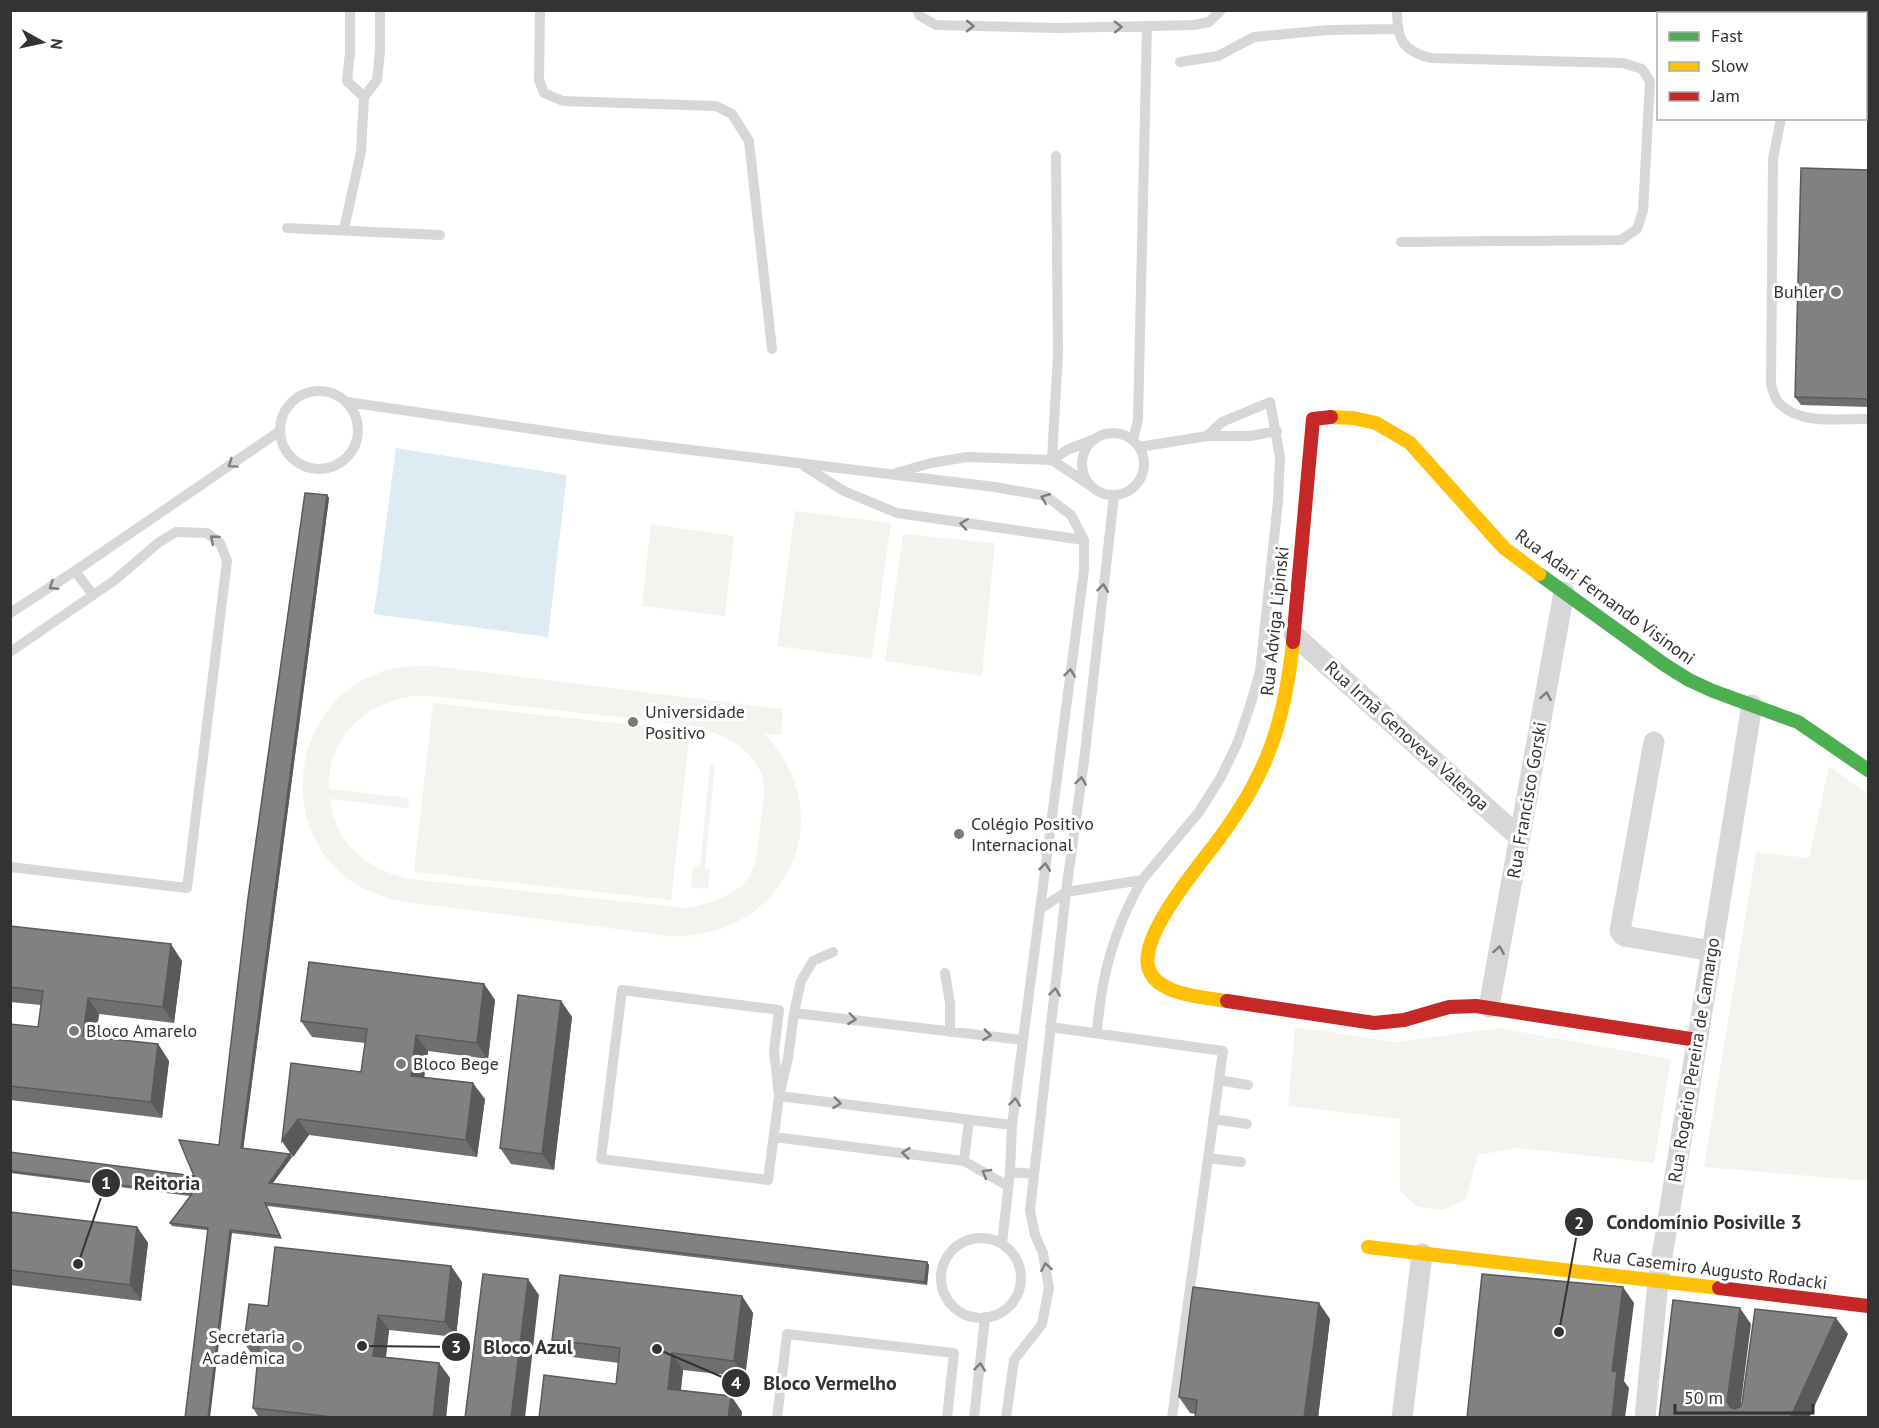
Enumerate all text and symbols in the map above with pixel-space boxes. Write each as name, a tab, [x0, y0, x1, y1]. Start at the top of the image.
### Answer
north arrow	[12, 12, 72, 72]
legend	[1657, 12, 1867, 120]
one-way arrow	[965, 20, 974, 32]
one-way arrow	[1113, 20, 1122, 33]
text: Fast	[1711, 24, 1743, 47]
text: N	[46, 37, 67, 51]
text: Slow	[1711, 54, 1749, 77]
text: Jam	[1710, 84, 1740, 107]
place label: Buhler	[1773, 280, 1824, 303]
marker: Buhler	[1829, 285, 1843, 299]
one-way arrow	[228, 457, 238, 469]
one-way arrow	[1040, 493, 1051, 505]
one-way arrow	[959, 518, 968, 530]
street label: Rua Adari Fernando Visinoni	[1511, 524, 1700, 670]
one-way arrow	[209, 536, 220, 547]
street label: Rua Adviga Lipinski	[1255, 545, 1294, 697]
one-way arrow	[49, 578, 59, 590]
one-way arrow	[1097, 583, 1109, 592]
street label: Rua Irmã Genoveva Valenga	[1320, 656, 1494, 816]
one-way arrow	[1064, 669, 1076, 678]
one-way arrow	[1539, 691, 1551, 701]
place label: Universidade Positivo	[645, 700, 745, 744]
marker: Universidade Positivo	[626, 715, 640, 729]
street label: Rua Francisco Gorski	[1501, 720, 1552, 880]
one-way arrow	[1075, 777, 1087, 786]
place label: Colégio Positivo Internacional	[971, 812, 1094, 856]
marker: Colégio Positivo Internacional	[952, 827, 966, 841]
one-way arrow	[1039, 862, 1051, 871]
street label: Rua Rogério Pereira de Camargo	[1663, 936, 1724, 1184]
one-way arrow	[1492, 945, 1505, 955]
one-way arrow	[1048, 987, 1060, 996]
one-way arrow	[847, 1012, 856, 1025]
place label: Bloco Amarelo	[86, 1019, 197, 1042]
marker: Bloco Amarelo	[67, 1024, 81, 1038]
one-way arrow	[982, 1029, 991, 1041]
place label: Bloco Bege	[413, 1052, 499, 1075]
marker: Bloco Bege	[394, 1057, 408, 1071]
one-way arrow	[832, 1097, 842, 1109]
one-way arrow	[1008, 1097, 1021, 1107]
one-way arrow	[902, 1148, 911, 1160]
callout: Reitoria	[91, 1164, 212, 1202]
one-way arrow	[982, 1169, 992, 1181]
text: Reitoria	[134, 1170, 200, 1196]
text: 1	[101, 1171, 111, 1194]
callout: Condomínio Posiville 3	[1564, 1203, 1814, 1241]
text: Condomínio Posiville 3	[1606, 1209, 1802, 1235]
text: 2	[1574, 1211, 1584, 1234]
street label: Rua Casemiro Augusto Rodacki	[1591, 1243, 1829, 1294]
one-way arrow	[1040, 1262, 1052, 1271]
place label: Secretaria Acadêmica	[202, 1325, 285, 1369]
callout: Bloco Azul	[441, 1328, 585, 1366]
text: Bloco Azul	[483, 1334, 573, 1360]
text: 3	[451, 1335, 461, 1358]
marker: Secretaria Acadêmica	[290, 1340, 304, 1354]
one-way arrow	[973, 1363, 986, 1372]
callout: Bloco Vermelho	[721, 1364, 909, 1402]
text: Bloco Vermelho	[763, 1370, 897, 1396]
text: 4	[731, 1371, 741, 1394]
scale bar	[1675, 1377, 1813, 1415]
text: 50 m	[1684, 1386, 1723, 1409]

